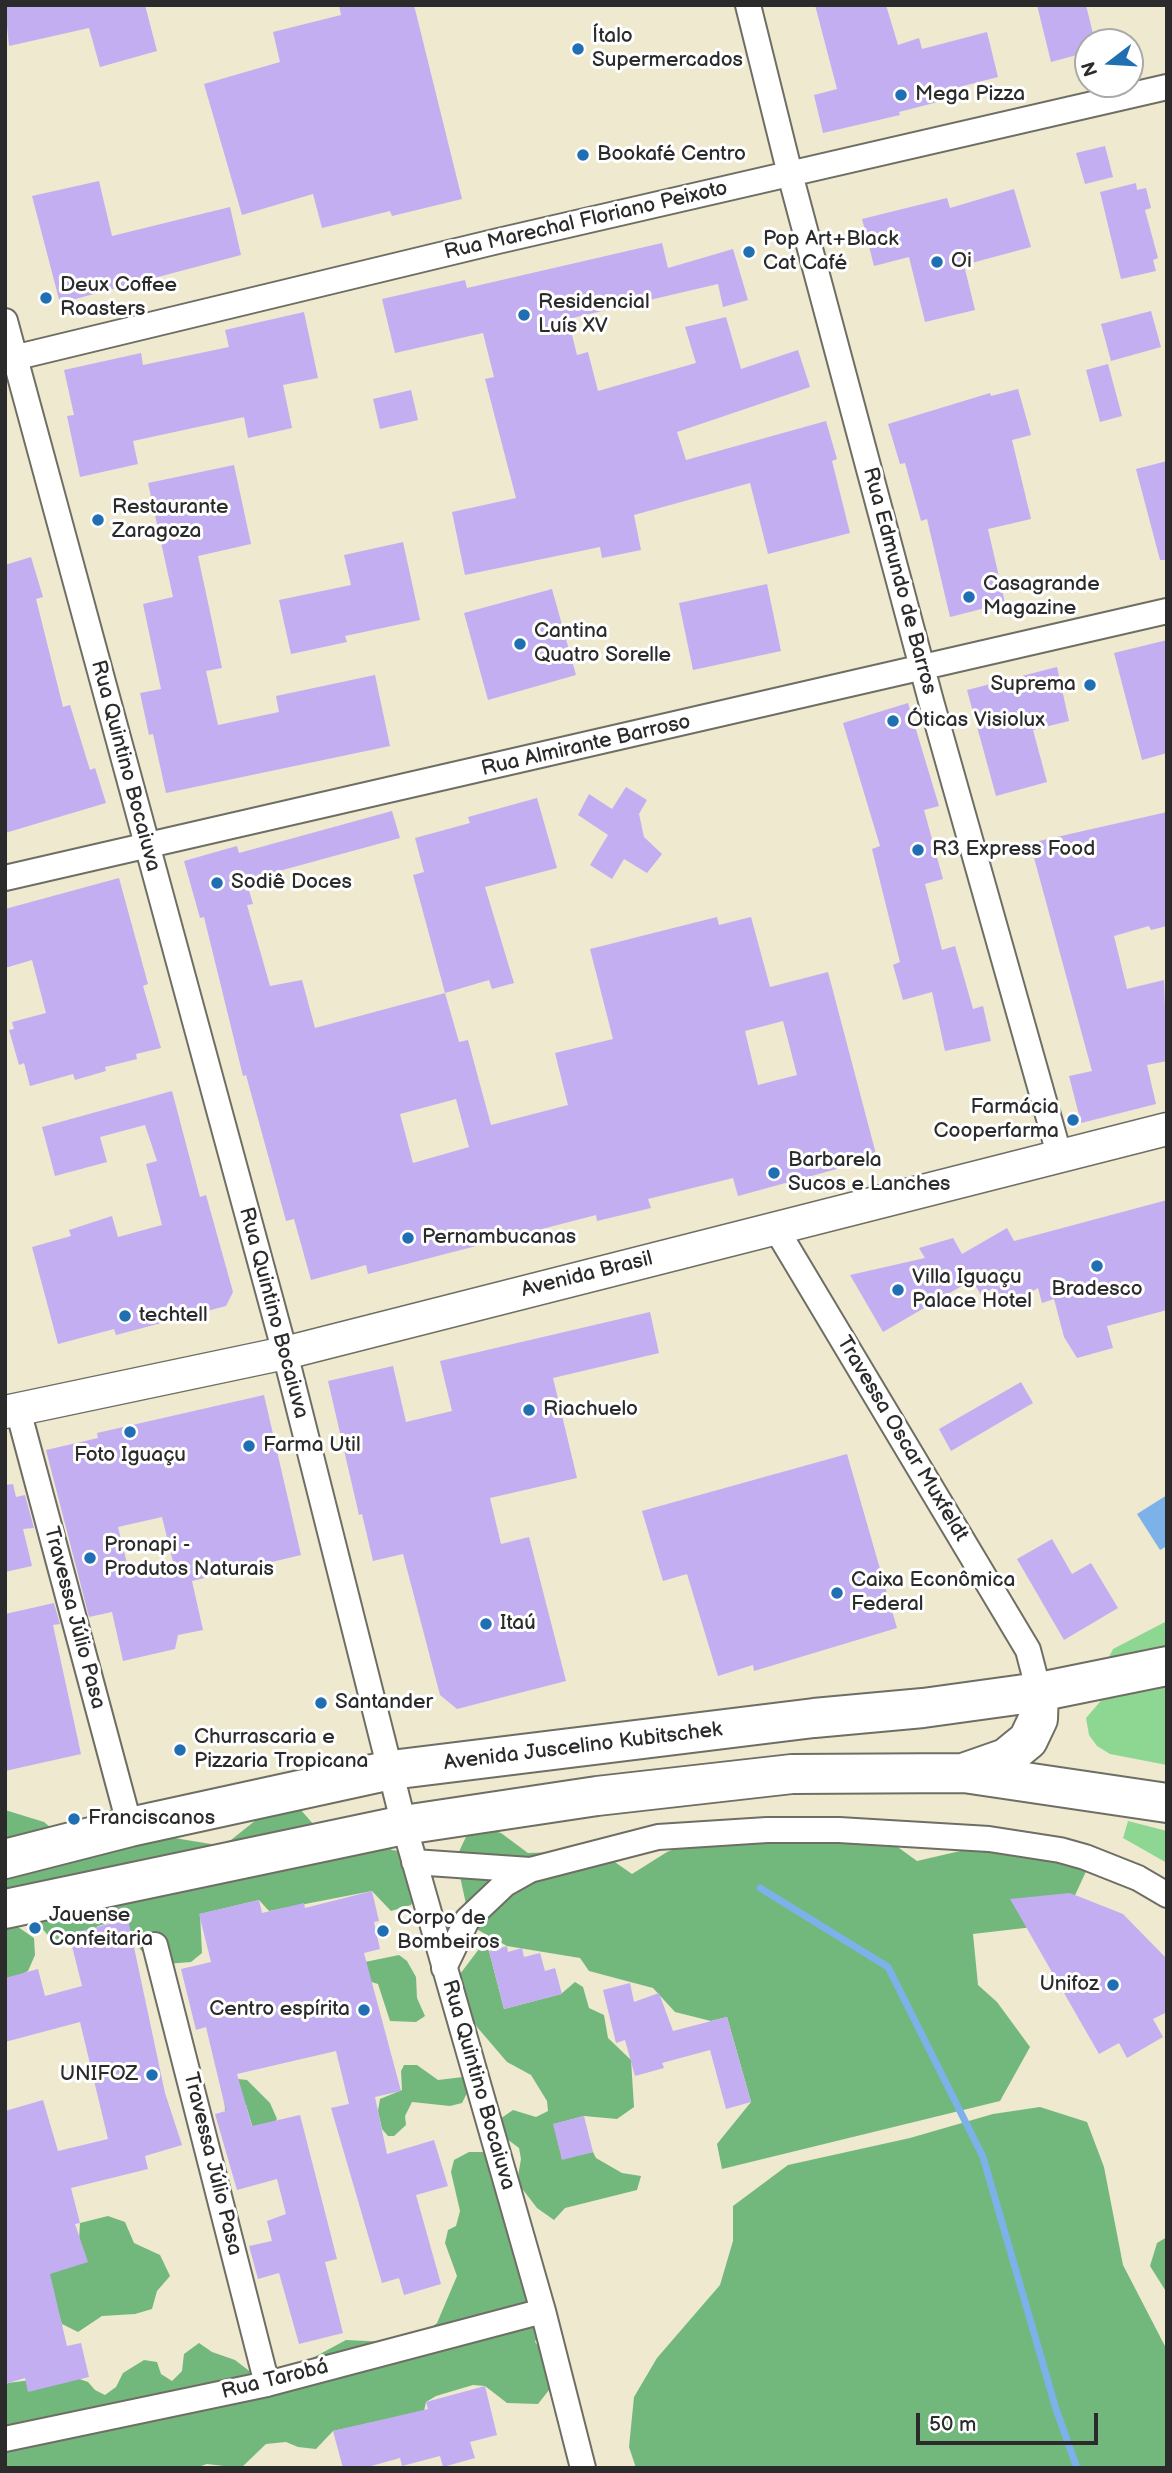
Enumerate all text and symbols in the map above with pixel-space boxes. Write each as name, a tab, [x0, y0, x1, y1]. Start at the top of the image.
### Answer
place label: Ítalo Supermercados	[592, 24, 743, 74]
north arrow	[1074, 28, 1144, 98]
marker: Ítalo Supermercados	[570, 41, 586, 57]
text: N	[1077, 59, 1103, 79]
place label: Mega Pizza	[915, 82, 1025, 108]
marker: Mega Pizza	[893, 87, 909, 103]
place label: Bookafé Centro	[597, 142, 746, 168]
marker: Bookafé Centro	[575, 147, 591, 163]
street label: Rua Marechal Floriano Peixoto	[442, 176, 730, 266]
place label: Pop Art+Black Cat Café	[763, 227, 898, 277]
marker: Pop Art+Black Cat Café	[741, 244, 757, 260]
place label: Oi	[951, 249, 972, 275]
marker: Oi	[929, 254, 945, 270]
place label: Deux Coffee Roasters	[60, 273, 177, 323]
marker: Deux Coffee Roasters	[38, 290, 54, 306]
place label: Residencial Luís XV	[538, 290, 650, 340]
marker: Residencial Luís XV	[516, 307, 532, 323]
street label: Rua Edmundo de Barros	[857, 465, 941, 697]
place label: Restaurante Zaragoza	[112, 495, 228, 545]
marker: Restaurante Zaragoza	[90, 512, 106, 528]
place label: Casagrande Magazine	[983, 572, 1100, 622]
marker: Casagrande Magazine	[961, 589, 977, 605]
place label: Cantina Quatro Sorelle	[534, 619, 671, 669]
marker: Cantina Quatro Sorelle	[512, 636, 528, 652]
street label: Rua Quintino Bocaiuva	[85, 658, 165, 874]
place label: Suprema	[991, 672, 1076, 698]
marker: Suprema	[1082, 677, 1098, 693]
place label: Óticas Visiolux	[907, 708, 1045, 734]
street label: Rua Almirante Barroso	[479, 710, 693, 782]
marker: Óticas Visiolux	[885, 713, 901, 729]
place label: R3 Express Food	[932, 837, 1095, 863]
marker: R3 Express Food	[910, 842, 926, 858]
place label: Sodiê Doces	[231, 870, 352, 896]
marker: Sodiê Doces	[209, 875, 225, 891]
place label: Farmácia Cooperfarma	[934, 1095, 1059, 1145]
marker: Farmácia Cooperfarma	[1065, 1112, 1081, 1128]
place label: Barbarela Sucos e Lanches	[788, 1148, 950, 1198]
marker: Barbarela Sucos e Lanches	[766, 1165, 782, 1181]
street label: Rua Quintino Bocaiuva	[233, 1205, 313, 1421]
place label: Pernambucanas	[422, 1225, 576, 1251]
marker: Pernambucanas	[400, 1230, 416, 1246]
street label: Avenida Brasil	[519, 1247, 655, 1303]
marker: Bradesco	[1089, 1258, 1105, 1274]
place label: Villa Iguaçu Palace Hotel	[912, 1265, 1032, 1315]
place label: Bradesco	[1051, 1277, 1143, 1303]
marker: Villa Iguaçu Palace Hotel	[890, 1282, 906, 1298]
place label: techtell	[139, 1303, 208, 1329]
marker: techtell	[117, 1308, 133, 1324]
street label: Travessa Oscar Muxfeldt	[831, 1332, 973, 1546]
place label: Riachuelo	[543, 1397, 638, 1423]
marker: Riachuelo	[521, 1402, 537, 1418]
marker: Foto Iguaçu	[122, 1424, 138, 1440]
place label: Farma Util	[263, 1433, 361, 1459]
marker: Farma Util	[241, 1438, 257, 1454]
place label: Foto Iguaçu	[74, 1443, 186, 1469]
street label: Travessa Júlio Pasa	[38, 1524, 110, 1712]
place label: Pronapi - Produtos Naturais	[104, 1533, 274, 1583]
marker: Pronapi - Produtos Naturais	[82, 1550, 98, 1566]
place label: Caixa Econômica Federal	[851, 1568, 1015, 1618]
marker: Caixa Econômica Federal	[829, 1585, 845, 1601]
place label: Itaú	[500, 1611, 536, 1637]
marker: Itaú	[478, 1616, 494, 1632]
place label: Santander	[335, 1690, 433, 1716]
marker: Santander	[313, 1695, 329, 1711]
street label: Avenida Juscelino Kubitschek	[442, 1717, 724, 1777]
place label: Churrascaria e Pizzaria Tropicana	[194, 1725, 368, 1775]
marker: Churrascaria e Pizzaria Tropicana	[172, 1742, 188, 1758]
place label: Franciscanos	[88, 1806, 215, 1832]
marker: Franciscanos	[66, 1811, 82, 1827]
place label: Jauense Confeitaria	[49, 1903, 153, 1953]
place label: Corpo de Bombeiros	[397, 1906, 500, 1956]
marker: Jauense Confeitaria	[27, 1920, 43, 1936]
marker: Corpo de Bombeiros	[375, 1923, 391, 1939]
place label: Unifoz	[1039, 1972, 1099, 1998]
street label: Rua Quintino Bocaiuva	[436, 1977, 520, 2193]
marker: Unifoz	[1105, 1977, 1121, 1993]
place label: Centro espírita	[209, 1997, 350, 2023]
marker: Centro espírita	[356, 2002, 372, 2018]
place label: UNIFOZ	[60, 2062, 138, 2088]
marker: UNIFOZ	[144, 2067, 160, 2083]
street label: Travessa Júlio Pasa	[177, 2070, 247, 2258]
street label: Rua Tarobá	[219, 2355, 331, 2405]
scale bar	[920, 2400, 1102, 2444]
text: 50 m	[929, 2412, 976, 2437]

